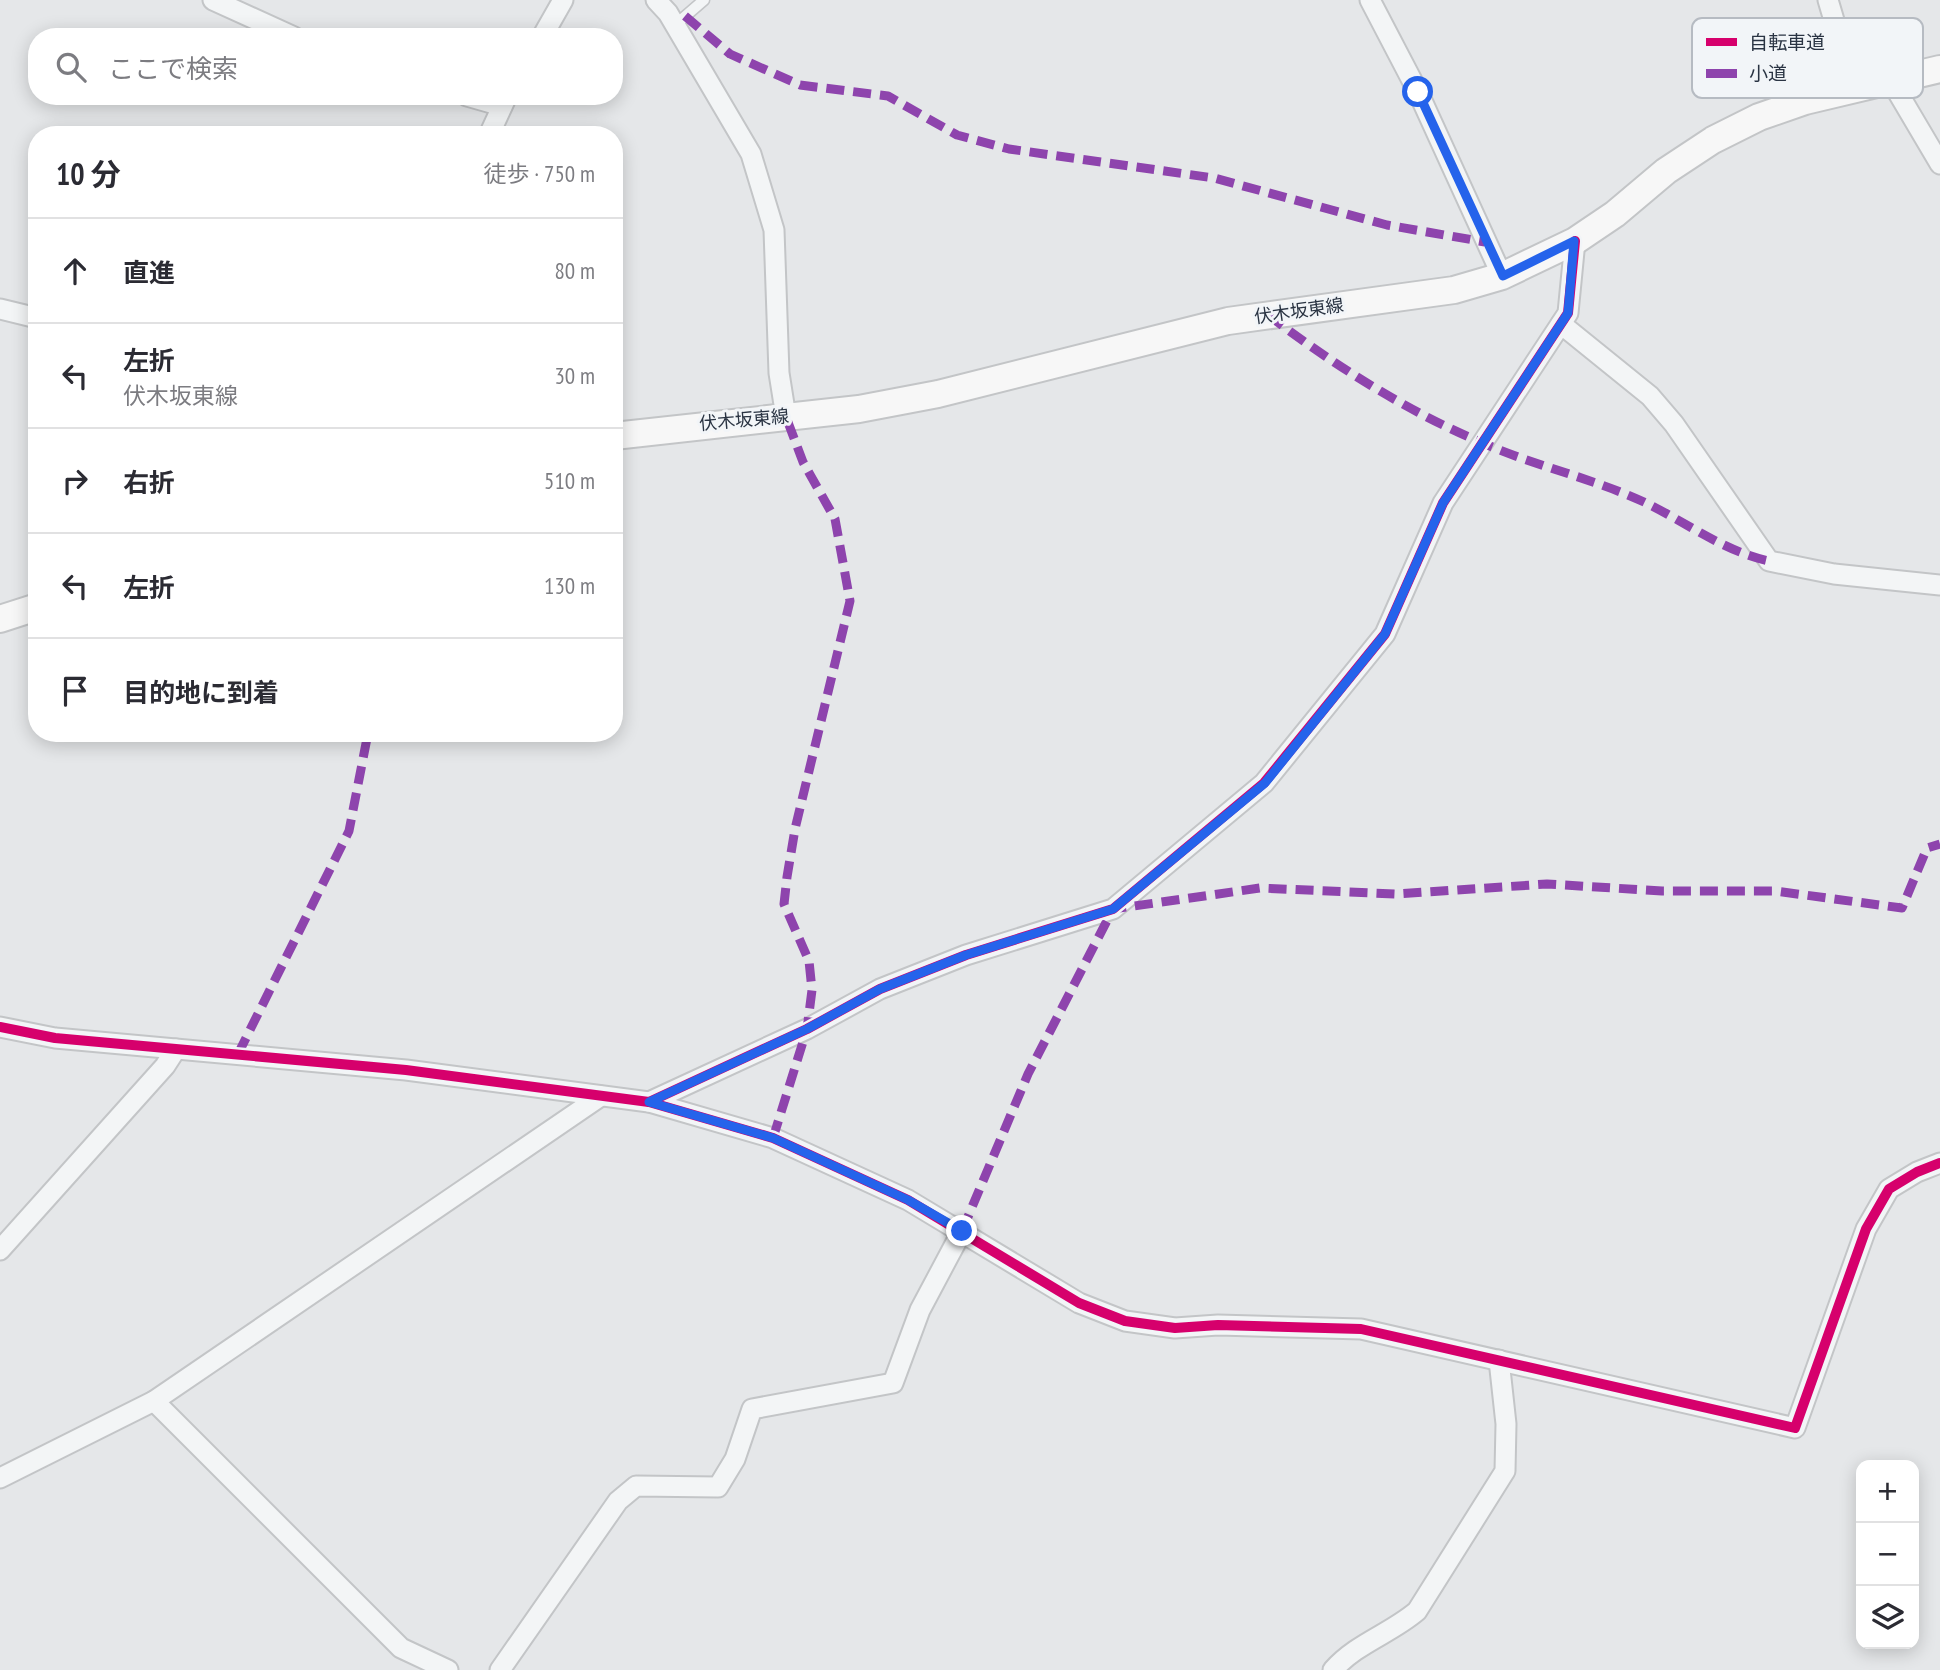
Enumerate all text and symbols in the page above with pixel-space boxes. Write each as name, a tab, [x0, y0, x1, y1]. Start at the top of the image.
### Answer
legend	[1692, 18, 1923, 98]
search box	[28, 28, 623, 105]
text: 自転車道	[1749, 30, 1825, 54]
icon: search	[52, 48, 90, 86]
text: ここで検索	[108, 52, 238, 85]
text: 小道	[1749, 61, 1787, 85]
route start	[1402, 76, 1433, 107]
text: 10 分	[56, 154, 121, 193]
text: 徒歩 · 750 m	[483, 159, 595, 188]
icon: ahead	[56, 252, 94, 290]
text: 直進	[123, 256, 175, 289]
text: 80 m	[554, 256, 595, 285]
street label: 伏木坂東線	[1253, 293, 1345, 328]
text: 左折	[123, 344, 175, 377]
icon: left	[56, 357, 94, 395]
text: 30 m	[554, 361, 595, 390]
text: 伏木坂東線	[123, 381, 238, 410]
street label: 伏木坂東線	[698, 404, 790, 435]
icon: right	[56, 462, 94, 500]
text: 右折	[123, 466, 175, 499]
text: 510 m	[544, 466, 595, 495]
icon: left	[56, 567, 94, 605]
text: 左折	[123, 571, 175, 604]
text: 130 m	[544, 571, 595, 600]
icon: arrive	[56, 672, 94, 710]
text: 目的地に到着	[123, 676, 279, 709]
route end	[946, 1215, 977, 1246]
map controls	[1856, 1460, 1919, 1649]
button: +	[1856, 1460, 1919, 1523]
button: −	[1856, 1523, 1919, 1586]
button: layers	[1856, 1586, 1919, 1649]

